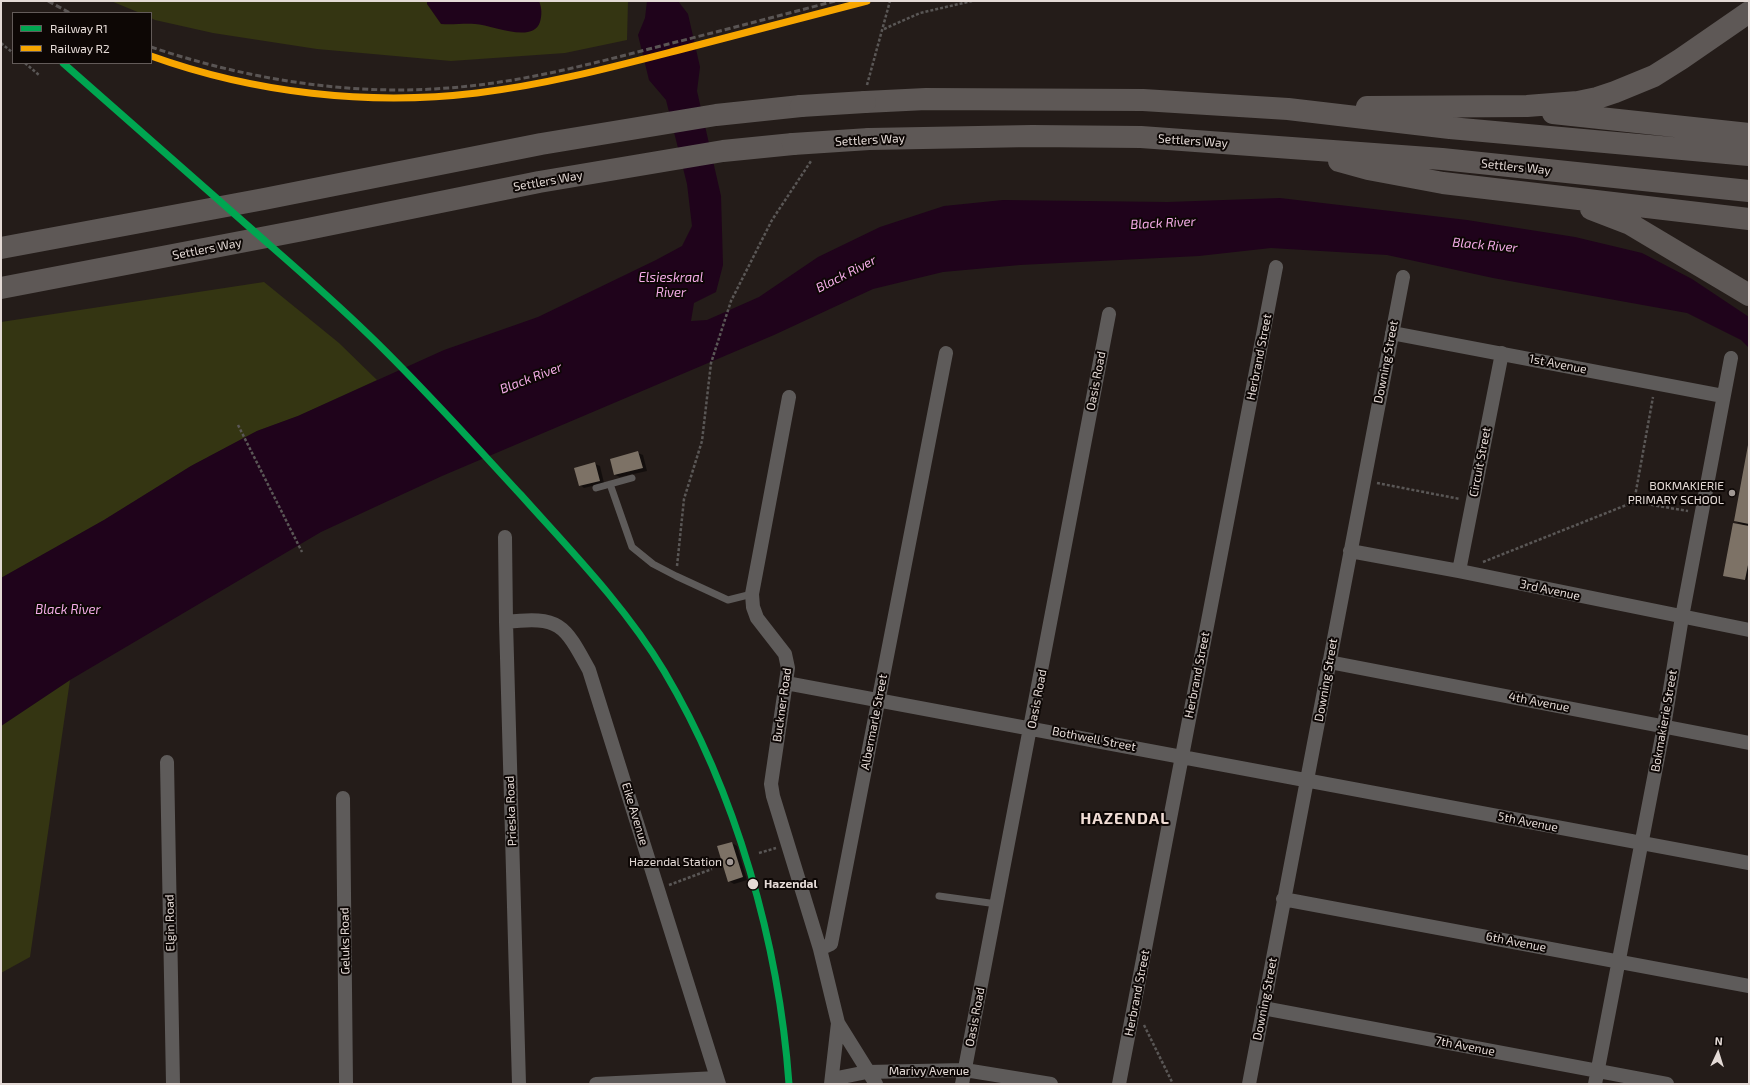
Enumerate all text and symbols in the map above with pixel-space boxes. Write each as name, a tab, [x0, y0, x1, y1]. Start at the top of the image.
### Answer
legend	[12, 12, 152, 64]
text: Railway R1	[50, 21, 108, 35]
text: Railway R2	[50, 41, 110, 55]
street label: Settlers Way	[835, 131, 905, 149]
street label: Settlers Way	[1158, 131, 1228, 151]
street label: Settlers Way	[1480, 156, 1552, 178]
street label: Settlers Way	[512, 168, 584, 194]
water label: Black River	[1130, 213, 1196, 233]
water label: Black River	[1452, 234, 1518, 256]
street label: Settlers Way	[171, 235, 243, 263]
water label: Black River	[813, 252, 879, 296]
water label: Elsieskraal River	[639, 270, 703, 301]
street label: Herbrand Street	[1244, 313, 1274, 401]
street label: Downing Street	[1371, 319, 1401, 405]
street label: Oasis Road	[1083, 350, 1109, 412]
street label: 1st Avenue	[1528, 351, 1588, 377]
water label: Black River	[498, 359, 564, 397]
street label: Circuit Street	[1466, 426, 1494, 498]
place label: BOKMAKIERIE PRIMARY SCHOOL	[1628, 479, 1724, 507]
marker: BOKMAKIERIE PRIMARY SCHOOL	[1727, 488, 1737, 498]
street label: 3rd Avenue	[1519, 577, 1581, 603]
water label: Black River	[35, 602, 101, 618]
street label: Herbrand Street	[1182, 631, 1212, 719]
street label: Downing Street	[1312, 637, 1340, 723]
street label: Buckner Road	[770, 667, 794, 743]
street label: Oasis Road	[1024, 668, 1050, 730]
street label: Bokmakierie Street	[1648, 669, 1680, 773]
street label: Albermarle Street	[858, 673, 890, 771]
street label: 4th Avenue	[1507, 689, 1571, 715]
street label: Bothwell Street	[1051, 724, 1137, 754]
street label: Prieska Road	[503, 776, 519, 846]
street label: Eike Avenue	[619, 781, 651, 847]
district label: HAZENDAL	[1080, 809, 1170, 829]
street label: 5th Avenue	[1497, 809, 1559, 835]
place label: Hazendal Station	[629, 855, 722, 869]
marker: Hazendal Station	[725, 857, 735, 867]
marker: Hazendal	[746, 877, 760, 891]
place label: Hazendal	[764, 877, 817, 891]
street label: Elgin Road	[162, 894, 178, 952]
street label: Geluks Road	[337, 907, 353, 975]
street label: 6th Avenue	[1485, 929, 1547, 955]
street label: Herbrand Street	[1122, 949, 1152, 1037]
street label: Downing Street	[1250, 956, 1280, 1042]
street label: Oasis Road	[962, 986, 988, 1048]
street label: 7th Avenue	[1434, 1033, 1496, 1059]
north arrow	[1698, 1033, 1738, 1073]
text: N	[1714, 1034, 1723, 1047]
street label: Marivy Avenue	[889, 1064, 969, 1078]

